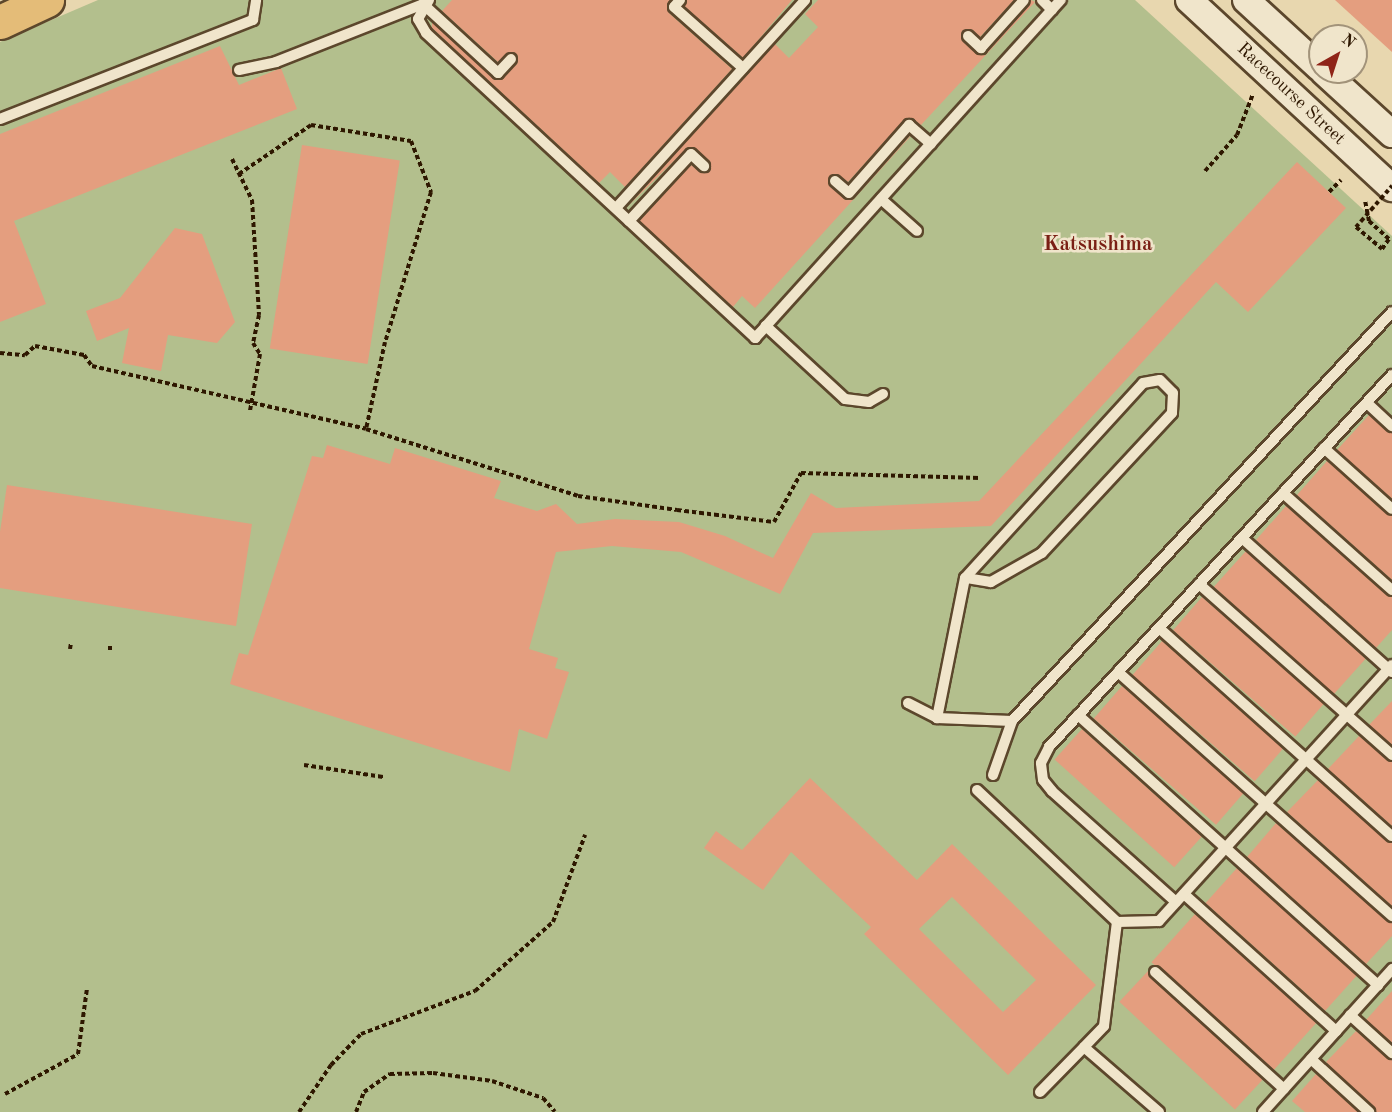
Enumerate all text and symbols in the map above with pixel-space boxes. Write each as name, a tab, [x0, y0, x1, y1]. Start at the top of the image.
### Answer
north arrow	[1308, 24, 1368, 84]
text: N	[1338, 31, 1358, 52]
street label: Racecourse Street	[1232, 38, 1350, 150]
district label: Katsushima	[1043, 232, 1153, 258]

